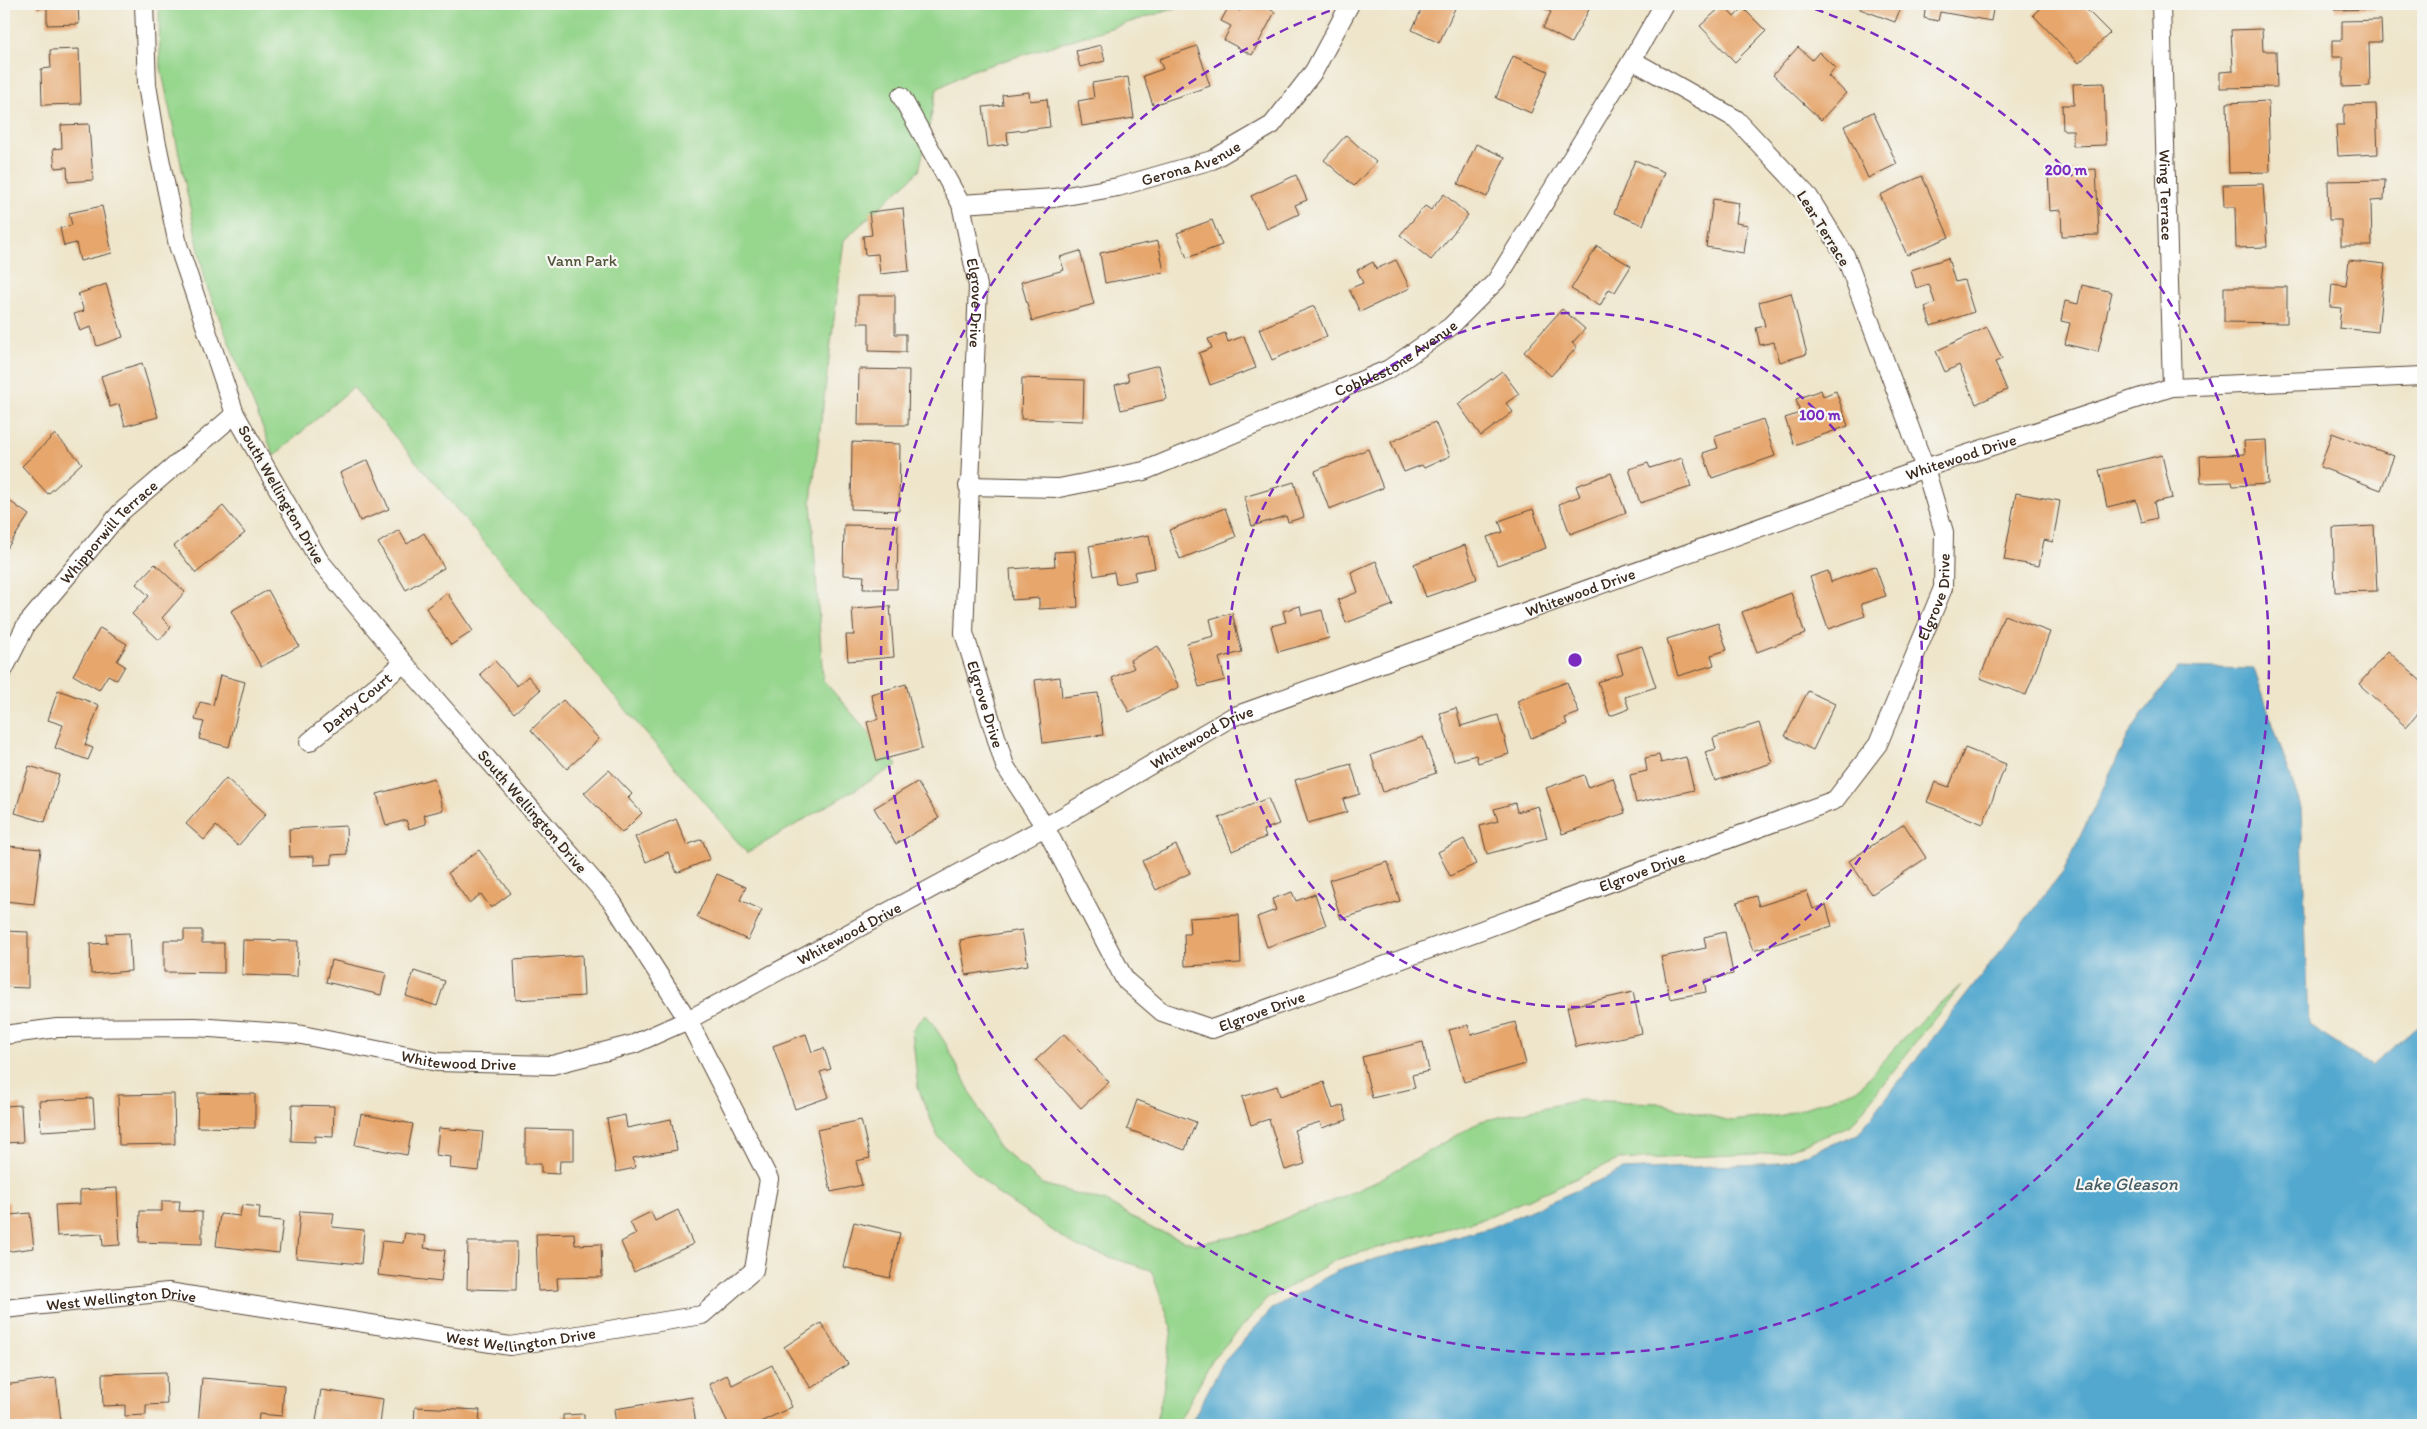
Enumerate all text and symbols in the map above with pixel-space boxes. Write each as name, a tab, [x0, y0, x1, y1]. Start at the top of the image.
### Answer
street label: Gerona Avenue	[1139, 136, 1244, 190]
street label: Wing Terrace	[2155, 149, 2177, 241]
text: 200 m	[2045, 161, 2088, 179]
street label: Lear Terrace	[1793, 187, 1854, 270]
park label: Vann Park	[547, 251, 618, 270]
street label: Elgrove Drive	[962, 256, 987, 348]
street label: Cobblestone Avenue	[1331, 316, 1462, 401]
text: 100 m	[1799, 406, 1841, 424]
street label: South Wellington Drive	[234, 421, 329, 567]
street label: Whitewood Drive	[1903, 430, 2019, 484]
street label: Whipporwill Terrace	[56, 476, 162, 588]
street label: Elgrove Drive	[1913, 553, 1954, 643]
street label: Whitewood Drive	[1523, 564, 1638, 621]
centre of rings	[1566, 651, 1584, 669]
street label: Elgrove Drive	[963, 658, 1008, 750]
street label: Darby Court	[318, 668, 396, 737]
street label: Whitewood Drive	[1147, 701, 1256, 773]
street label: South Wellington Drive	[474, 746, 591, 877]
street label: Elgrove Drive	[1596, 847, 1688, 896]
street label: Whitewood Drive	[794, 898, 905, 969]
street label: Elgrove Drive	[1216, 987, 1308, 1036]
street label: Whitewood Drive	[399, 1046, 517, 1074]
water label: Lake Gleason	[2074, 1173, 2179, 1195]
street label: West Wellington Drive	[45, 1283, 198, 1315]
street label: West Wellington Drive	[444, 1323, 597, 1356]

